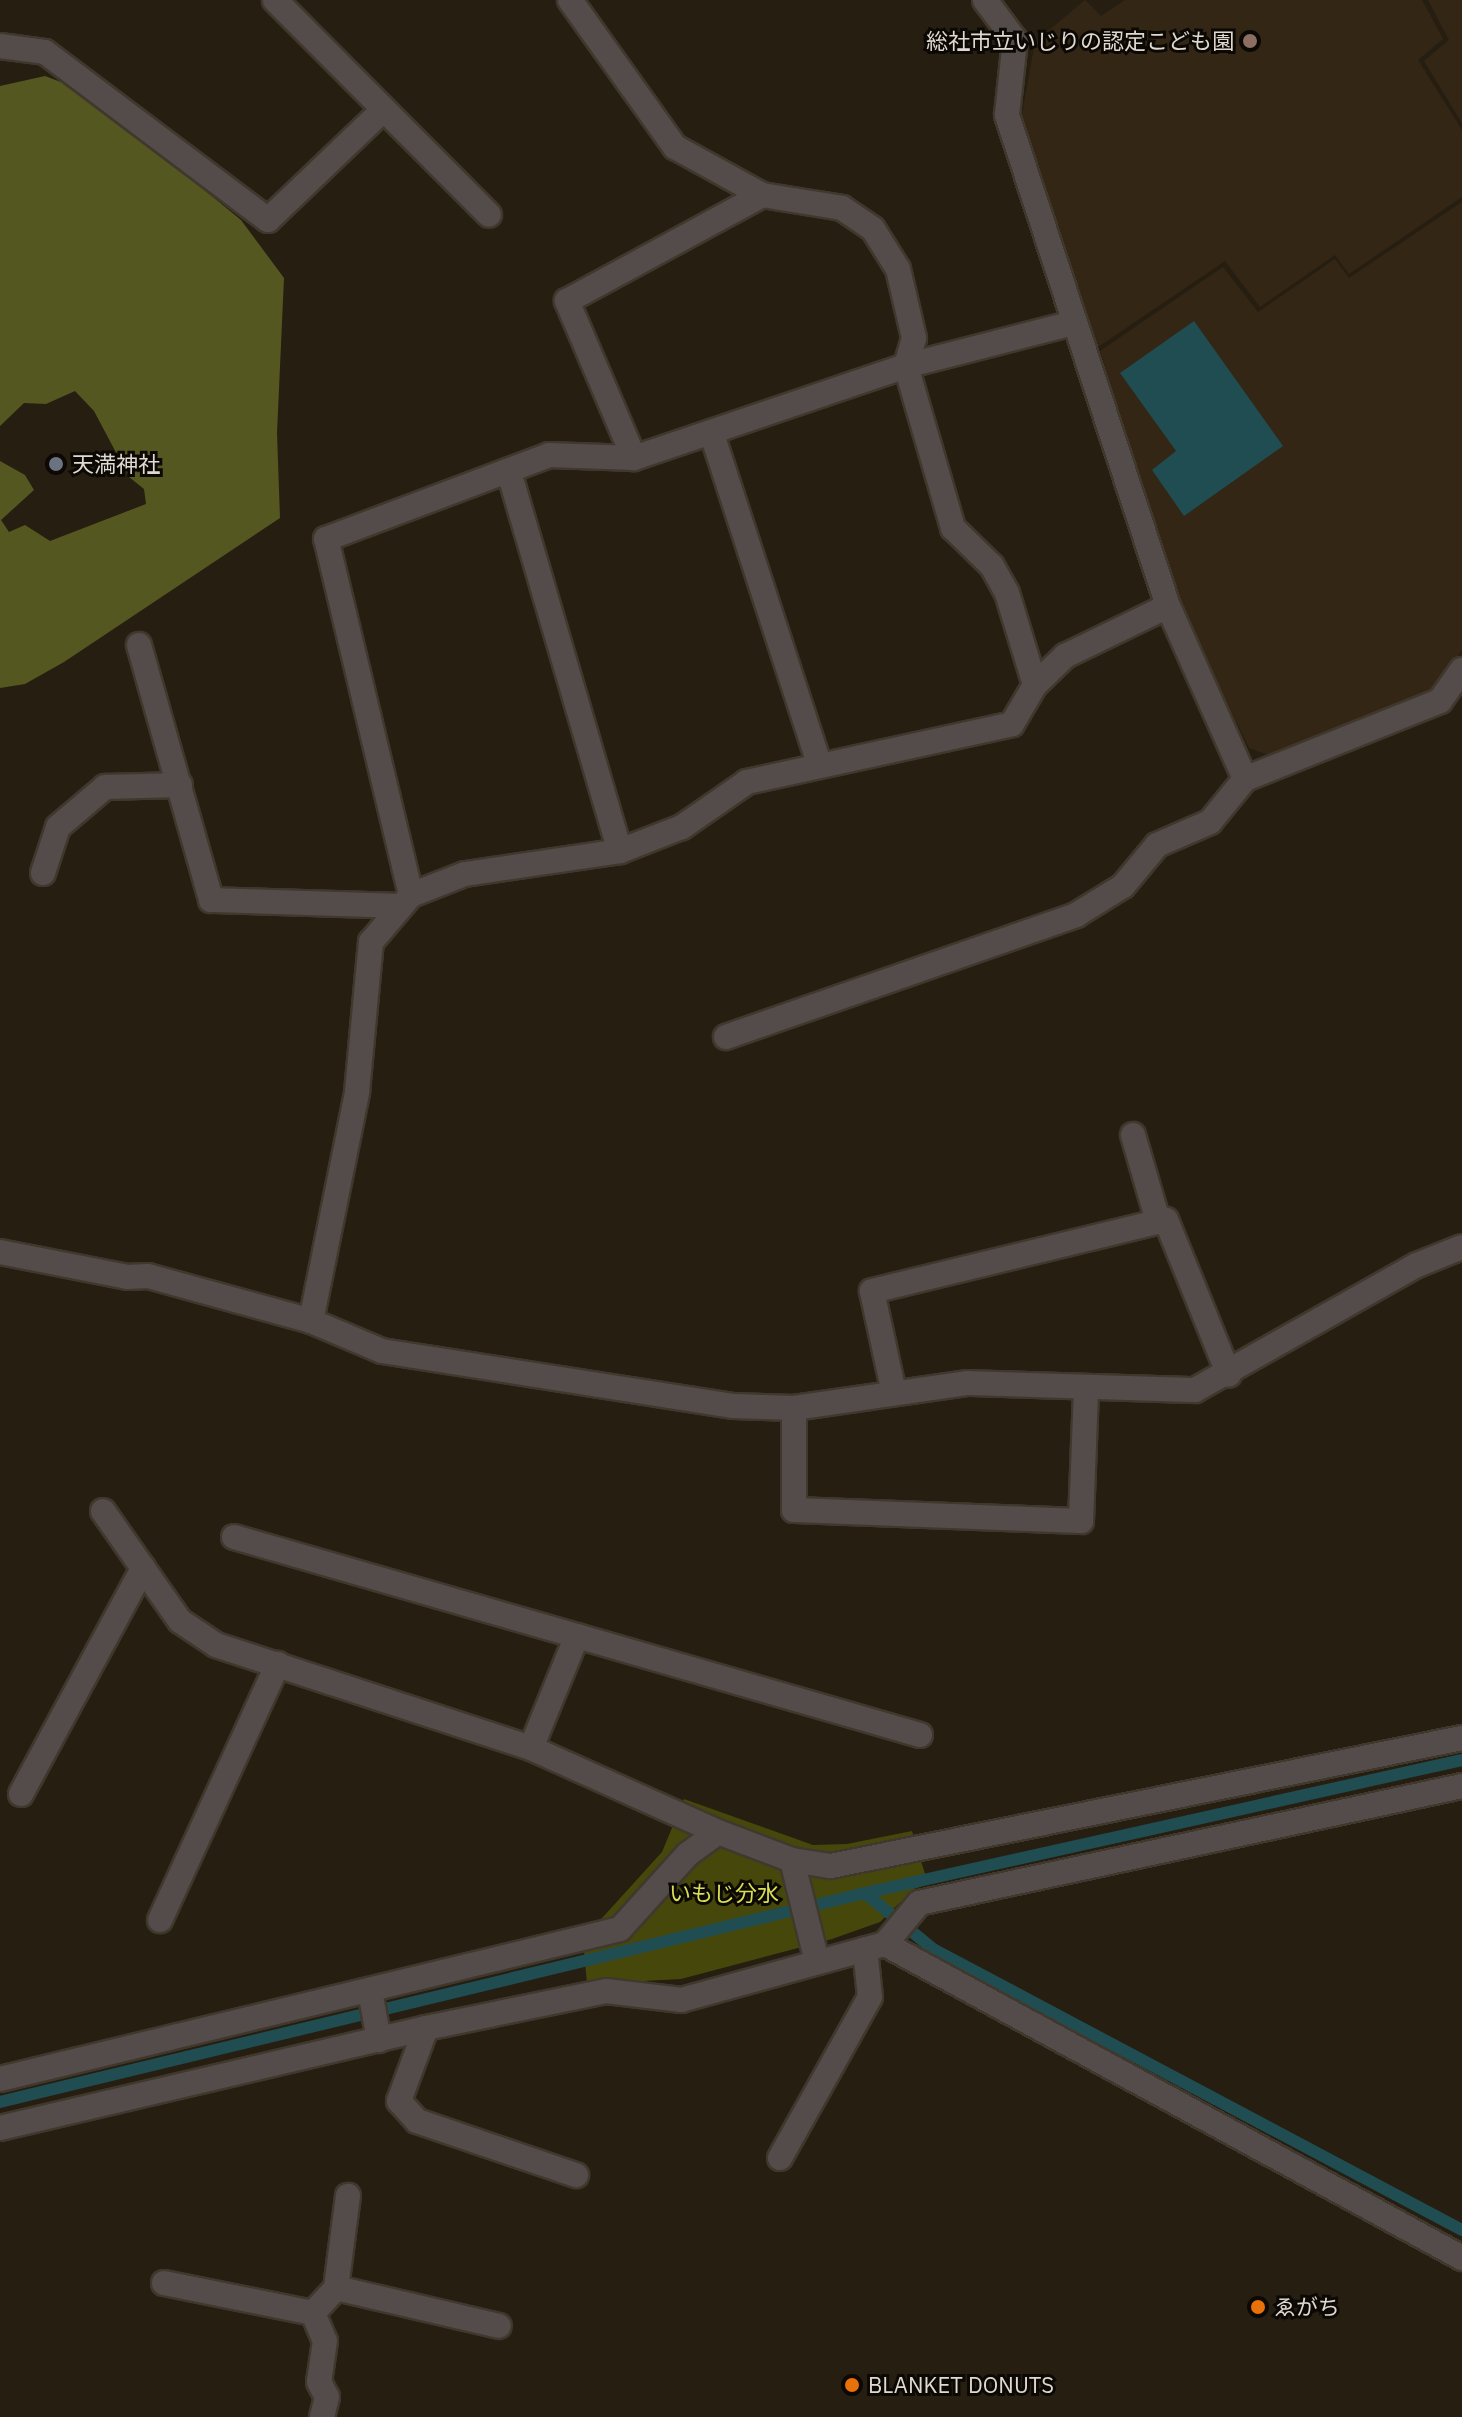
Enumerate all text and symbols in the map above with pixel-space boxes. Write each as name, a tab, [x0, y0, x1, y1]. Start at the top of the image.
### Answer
place label: 総社市立いじりの認定こども園	[926, 28, 1234, 54]
marker: 総社市立いじりの認定こども園	[1241, 32, 1259, 50]
place label: 天満神社	[72, 451, 160, 477]
marker: 天満神社	[47, 455, 65, 473]
park label: いもじ分水	[669, 1880, 779, 1906]
place label: ゑがち	[1274, 2294, 1340, 2320]
marker: ゑがち	[1249, 2298, 1267, 2316]
place label: BLANKET DONUTS	[868, 2372, 1054, 2398]
marker: BLANKET DONUTS	[843, 2376, 861, 2394]

